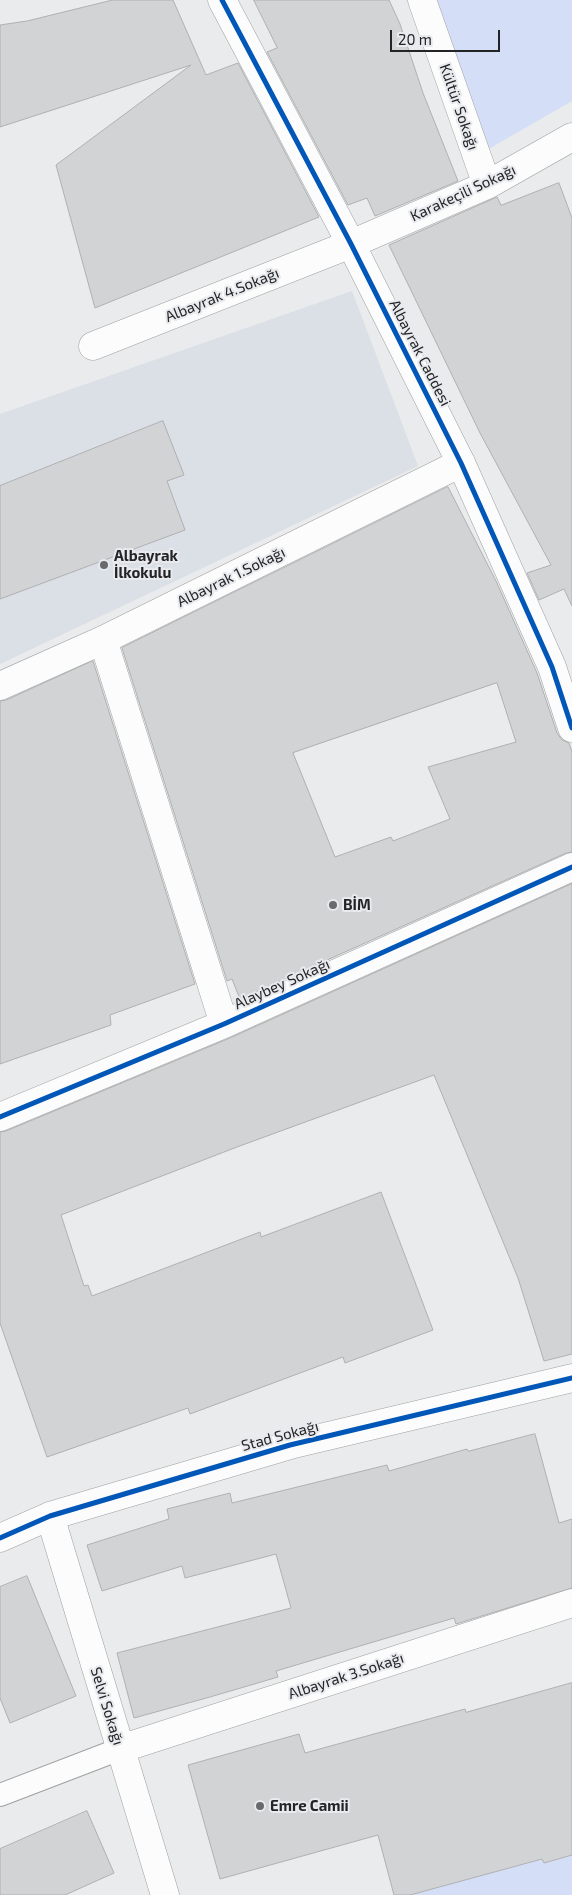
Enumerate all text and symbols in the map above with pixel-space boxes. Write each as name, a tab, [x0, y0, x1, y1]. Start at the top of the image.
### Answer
scale bar	[392, 20, 502, 52]
text: 20 m	[398, 30, 432, 48]
street label: Kültür Sokağı	[436, 61, 482, 153]
street label: Karakeçili Sokağı	[407, 161, 519, 225]
street label: Albayrak 4.Sokağı	[162, 264, 282, 326]
street label: Albayrak Caddesi	[385, 297, 455, 409]
street label: Albayrak 1.Sokağı	[174, 543, 288, 611]
place label: Albayrak İlkokulu	[114, 547, 178, 582]
marker: Albayrak İlkokulu	[98, 559, 110, 571]
place label: BİM	[343, 896, 371, 914]
marker: BİM	[327, 899, 339, 911]
street label: Alaybey Sokağı	[231, 955, 333, 1013]
street label: Stad Sokağı	[239, 1417, 321, 1455]
street label: Albayrak 3.Sokağı	[286, 1649, 406, 1703]
street label: Selvi Sokağı	[87, 1665, 127, 1747]
place label: Emre Camii	[270, 1797, 349, 1815]
marker: Emre Camii	[254, 1800, 266, 1812]

